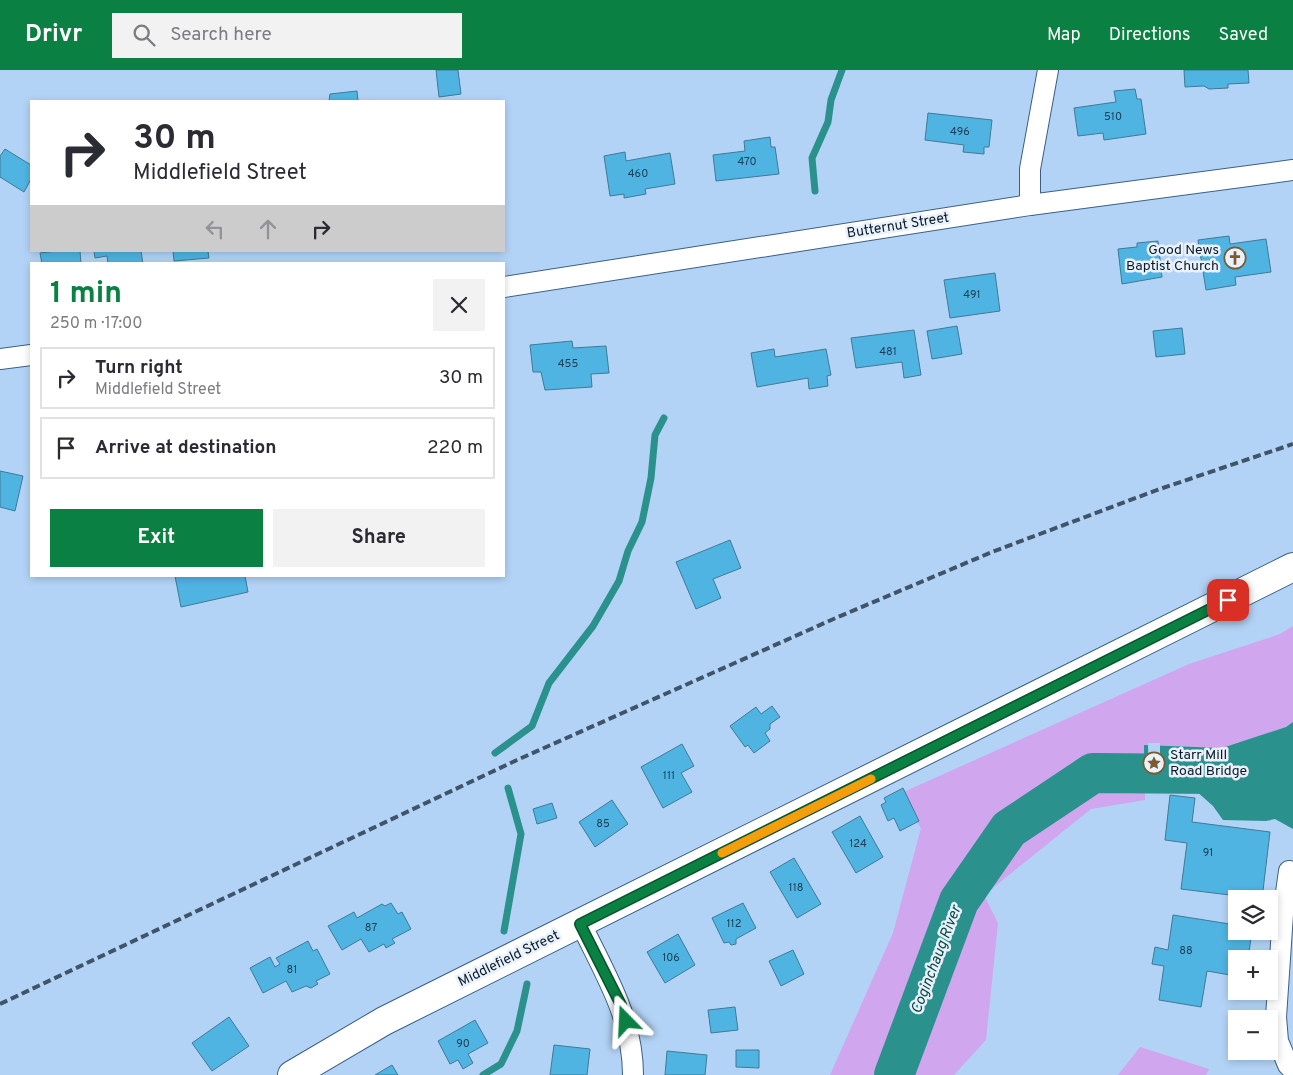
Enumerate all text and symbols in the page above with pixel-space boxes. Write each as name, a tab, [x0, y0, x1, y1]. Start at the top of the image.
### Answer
search box	[112, 13, 462, 58]
text: Drivr	[25, 20, 82, 50]
icon: search	[130, 21, 158, 49]
text: Search here	[170, 23, 272, 47]
text: Map	[1047, 24, 1081, 47]
text: Directions	[1109, 24, 1191, 47]
text: Saved	[1219, 24, 1268, 47]
house number: 510	[1104, 110, 1122, 124]
text: 30 m	[133, 117, 216, 161]
icon: right	[50, 120, 115, 185]
house number: 496	[950, 125, 970, 139]
house number: 470	[737, 155, 757, 169]
text: Middlefield Street	[133, 160, 307, 187]
house number: 460	[628, 167, 648, 181]
street label: Butternut Street	[846, 210, 950, 242]
icon: left	[201, 215, 229, 243]
icon: ahead	[254, 215, 282, 243]
icon: right	[307, 215, 335, 243]
place label: Good News Baptist Church	[1126, 242, 1219, 275]
church icon: Good News Baptist Church	[1223, 246, 1247, 270]
text: 1 min	[50, 276, 122, 313]
button: close	[433, 279, 485, 331]
house number: 491	[963, 288, 981, 302]
text: 250 m · 17:00	[50, 314, 142, 334]
house number: 481	[879, 345, 897, 359]
text: Turn right	[95, 356, 183, 380]
house number: 455	[558, 357, 578, 371]
icon: right	[52, 364, 80, 392]
text: 30 m	[439, 366, 483, 390]
text: Middlefield Street	[95, 380, 221, 400]
icon: arrive	[52, 434, 80, 462]
text: Arrive at destination	[95, 436, 276, 460]
text: 220 m	[427, 436, 483, 460]
button: Exit	[50, 509, 263, 567]
button: Share	[273, 509, 485, 567]
pin	[1207, 579, 1249, 621]
icon: arrive	[1214, 586, 1242, 614]
place label: Starr Mill Road Bridge	[1170, 747, 1247, 780]
place icon: Starr Mill Road Bridge	[1142, 751, 1166, 775]
house number: 111	[663, 769, 675, 783]
house number: 85	[596, 817, 610, 831]
house number: 124	[849, 837, 867, 851]
house number: 91	[1203, 846, 1213, 860]
house number: 118	[789, 881, 803, 895]
map controls	[1228, 890, 1278, 1060]
button: layers	[1228, 890, 1278, 940]
water label: Coginchaug River	[908, 902, 967, 1017]
house number: 112	[727, 917, 741, 931]
house number: 87	[365, 921, 377, 935]
street label: Middlefield Street	[456, 927, 562, 991]
house number: 88	[1179, 944, 1193, 958]
button: +	[1228, 950, 1278, 1000]
house number: 106	[662, 951, 680, 965]
house number: 81	[287, 963, 297, 977]
position arrow	[599, 994, 651, 1046]
button: −	[1228, 1010, 1278, 1060]
house number: 90	[456, 1037, 470, 1051]

